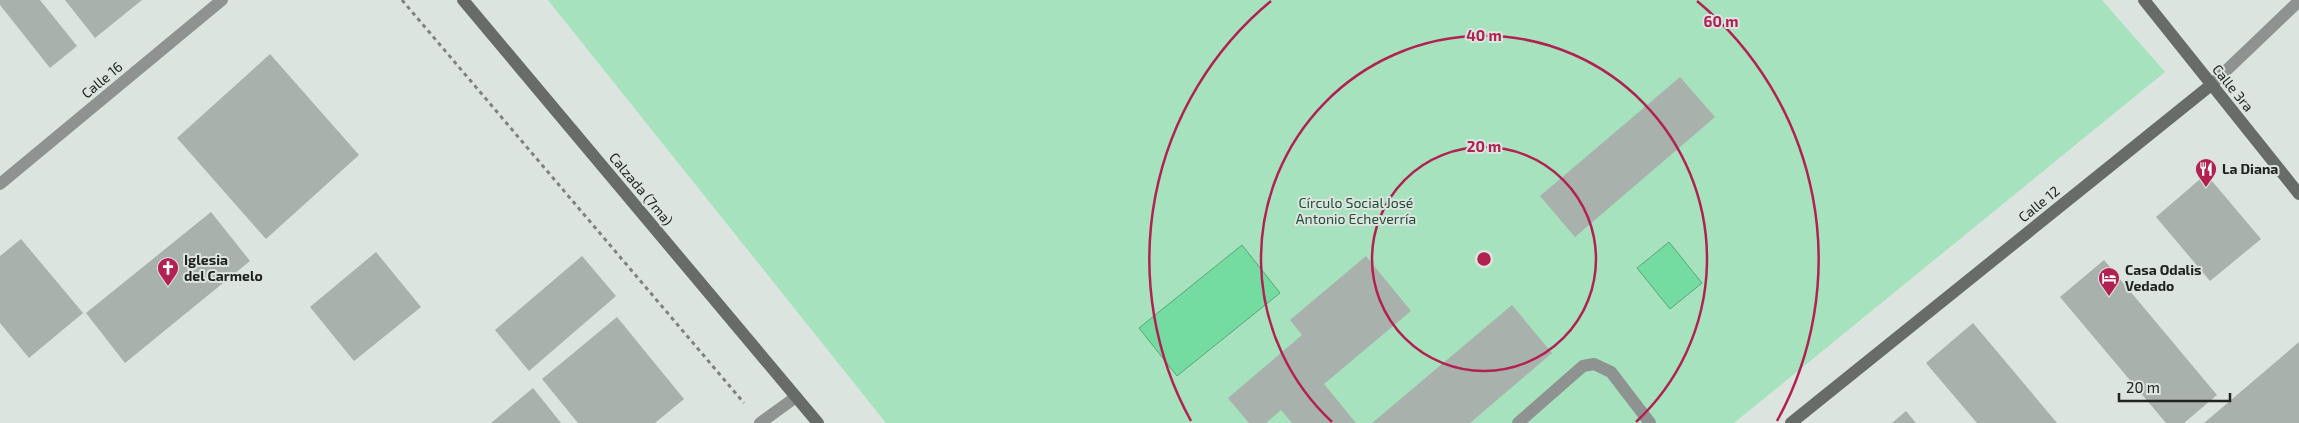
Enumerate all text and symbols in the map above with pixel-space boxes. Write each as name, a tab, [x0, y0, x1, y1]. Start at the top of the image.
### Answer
text: 60 m	[1704, 12, 1738, 30]
text: 40 m	[1466, 26, 1502, 44]
street label: Calle 16	[78, 58, 126, 102]
street label: Calle 3ra	[2209, 61, 2258, 115]
text: 20 m	[1467, 137, 1501, 155]
street label: Calzada (7ma)	[606, 149, 677, 229]
restaurant icon: La Diana	[2194, 157, 2218, 188]
place label: La Diana	[2222, 160, 2278, 177]
street label: Calle 12	[2015, 182, 2063, 225]
park label: Círculo Social José Antonio Echeverría	[1296, 194, 1416, 227]
centre of rings	[1475, 250, 1493, 268]
place label: Iglesia del Carmelo	[184, 251, 263, 284]
church icon: Iglesia del Carmelo	[156, 256, 180, 287]
place label: Casa Odalis Vedado	[2125, 261, 2202, 294]
hotel icon: Casa Odalis Vedado	[2097, 266, 2121, 297]
scale bar	[2119, 370, 2230, 402]
text: 20 m	[2126, 378, 2160, 396]

